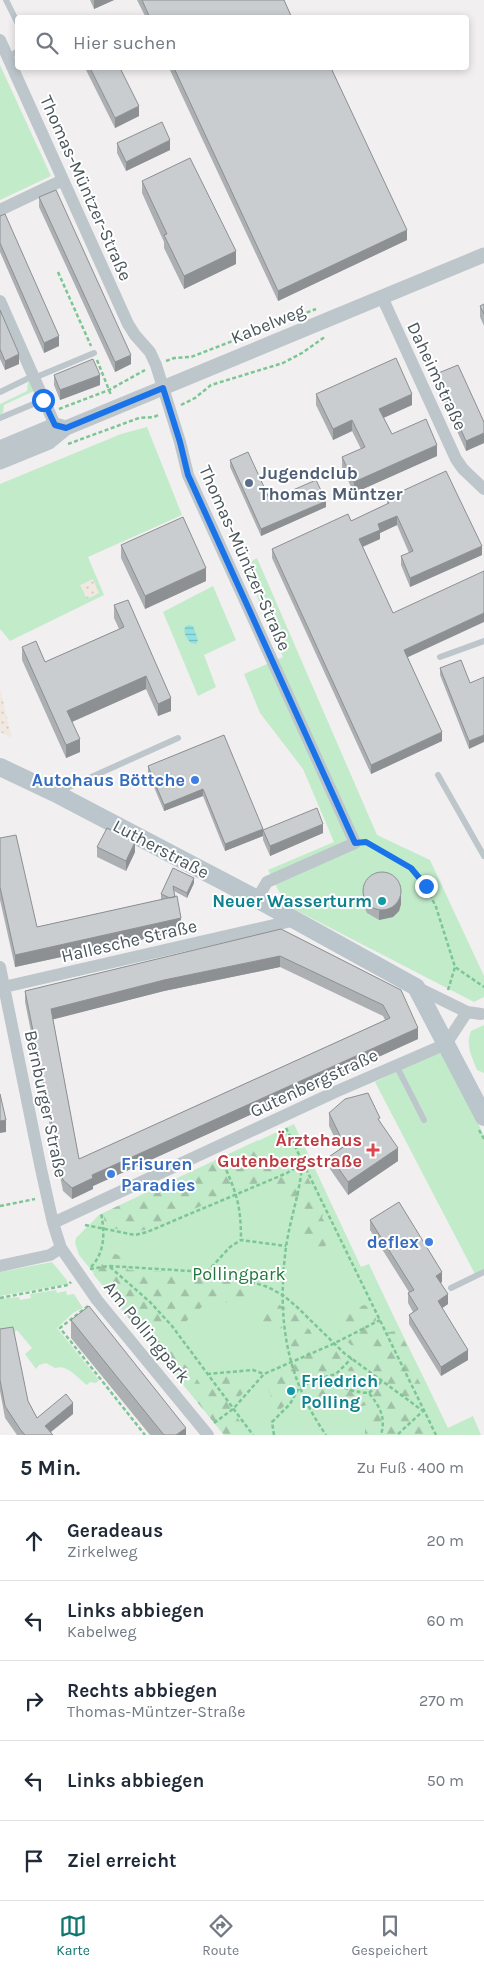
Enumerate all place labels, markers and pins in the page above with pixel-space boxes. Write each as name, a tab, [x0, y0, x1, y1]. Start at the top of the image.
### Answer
place label: Jugendclub Thomas Müntzer	[259, 462, 403, 505]
marker: Jugendclub Thomas Müntzer	[243, 477, 255, 489]
place label: Autohaus Böttche	[32, 769, 185, 791]
marker: Autohaus Böttche	[189, 774, 201, 786]
place label: Neuer Wasserturm	[212, 890, 372, 912]
marker: Neuer Wasserturm	[376, 895, 388, 907]
place label: Ärztehaus Gutenbergstraße	[217, 1129, 362, 1172]
marker: Ärztehaus Gutenbergstraße	[366, 1143, 380, 1157]
place label: Frisuren Paradies	[121, 1153, 196, 1196]
marker: Frisuren Paradies	[105, 1168, 117, 1180]
place label: deflex	[367, 1231, 419, 1253]
marker: deflex	[423, 1236, 435, 1248]
place label: Friedrich Polling	[301, 1370, 378, 1413]
marker: Friedrich Polling	[285, 1385, 297, 1397]

